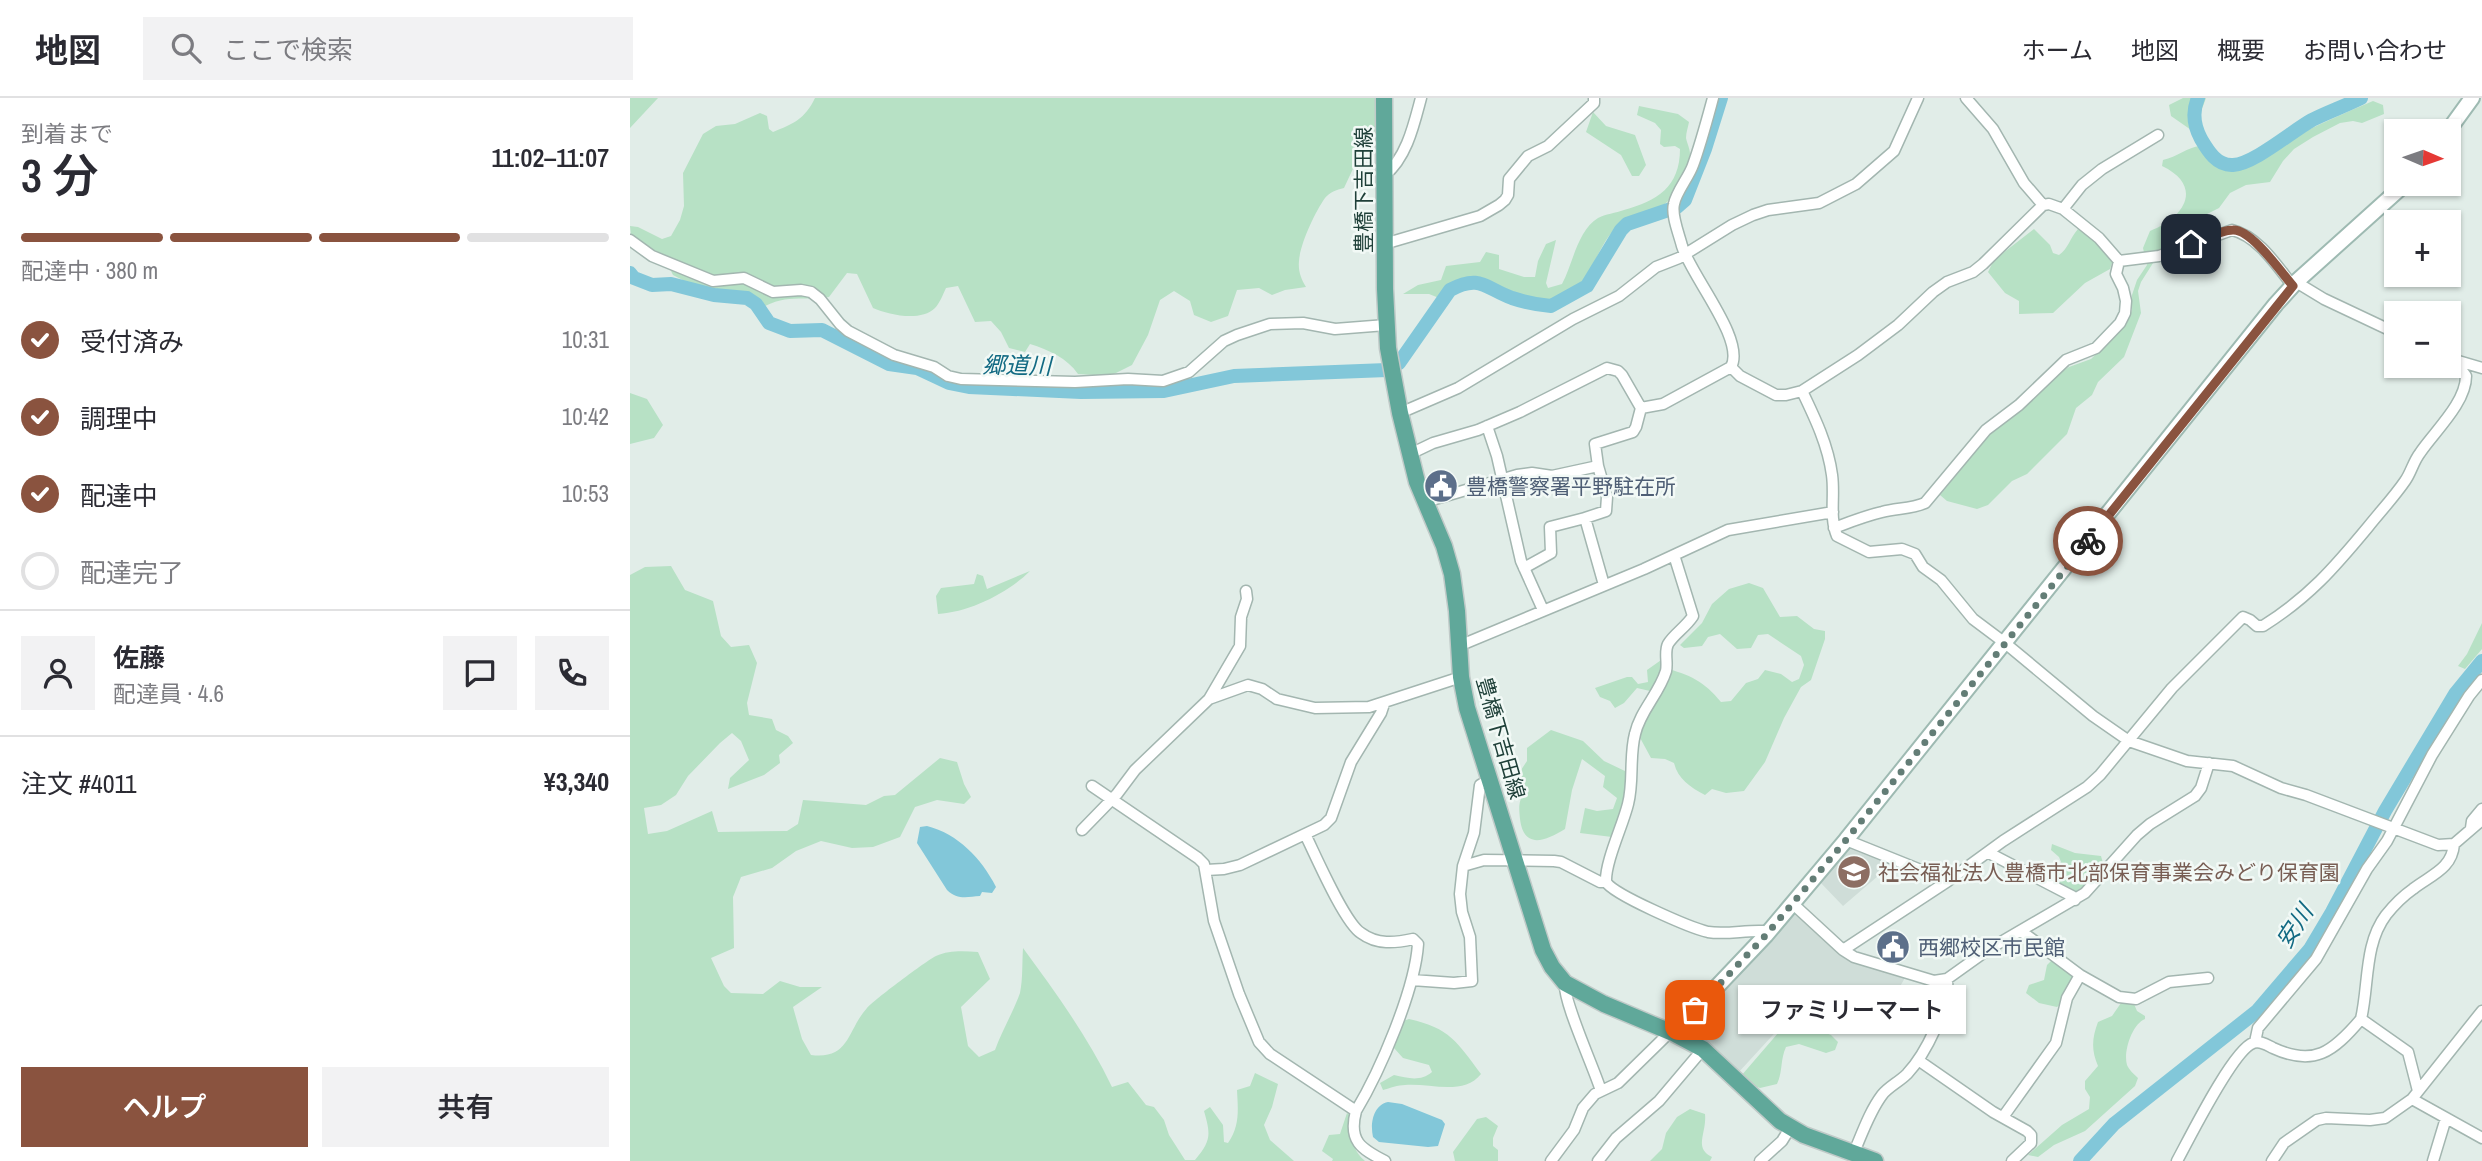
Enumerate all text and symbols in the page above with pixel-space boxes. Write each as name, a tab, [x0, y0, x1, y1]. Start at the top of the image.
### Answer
search box	[143, 17, 633, 80]
text: 地図	[35, 28, 101, 72]
icon: search	[167, 29, 205, 67]
text: ここで検索	[223, 32, 353, 67]
text: ホーム	[2022, 34, 2093, 66]
text: 地図	[2131, 34, 2179, 66]
text: 概要	[2217, 34, 2265, 66]
text: お問い合わせ	[2303, 34, 2447, 66]
text: 到着まで	[21, 118, 113, 149]
north arrow	[2384, 119, 2460, 196]
map controls	[2384, 119, 2461, 378]
street label: 豊橋下吉田線	[1349, 127, 1378, 253]
text: 11:02–11:07	[491, 140, 609, 175]
text: 3 分	[21, 144, 98, 206]
button: +	[2384, 210, 2461, 287]
pin	[2161, 214, 2221, 274]
icon: home	[2172, 225, 2210, 263]
text: 配達中 · 380 m	[21, 255, 158, 286]
button: −	[2384, 301, 2461, 378]
icon: check	[21, 321, 59, 359]
text: 受付済み	[80, 324, 184, 359]
text: 10:31	[562, 324, 609, 355]
water label: 郷道川	[982, 349, 1055, 381]
icon: check	[21, 398, 59, 436]
text: 調理中	[80, 401, 158, 436]
text: 10:42	[562, 401, 609, 432]
public building icon: 豊橋警察署平野駐在所	[1422, 467, 1460, 505]
place label: 豊橋警察署平野駐在所	[1466, 472, 1676, 501]
icon: check	[21, 475, 59, 513]
text: 配達中	[80, 478, 158, 513]
text: 10:53	[562, 478, 609, 509]
courier	[2053, 506, 2123, 576]
icon: bike	[2069, 522, 2107, 560]
text: 配達完了	[80, 555, 184, 590]
button: person	[21, 636, 95, 710]
button: chat	[443, 636, 517, 710]
button: phone	[535, 636, 609, 710]
text: 佐藤	[113, 640, 165, 675]
street label: 豊橋下吉田線	[1470, 673, 1532, 803]
text: 配達員 · 4.6	[113, 678, 224, 709]
text: ¥3,340	[544, 764, 609, 799]
text: 注文 #4011	[21, 766, 137, 801]
school or university icon: 社会福祉法人豊橋市北部保育事業会みどり保育園	[1835, 853, 1873, 891]
place label: 社会福祉法人豊橋市北部保育事業会みどり保育園	[1878, 858, 2340, 887]
water label: 安川	[2268, 896, 2321, 954]
public building icon: 西郷校区市民館	[1874, 928, 1912, 966]
place label: 西郷校区市民館	[1918, 933, 2065, 962]
pin	[1665, 980, 1725, 1040]
callout: ファミリーマート	[1737, 986, 1964, 1034]
icon: bag	[1676, 991, 1714, 1029]
text: ファミリーマート	[1760, 994, 1944, 1025]
button: ヘルプ	[21, 1067, 308, 1147]
button: 共有	[322, 1067, 609, 1147]

